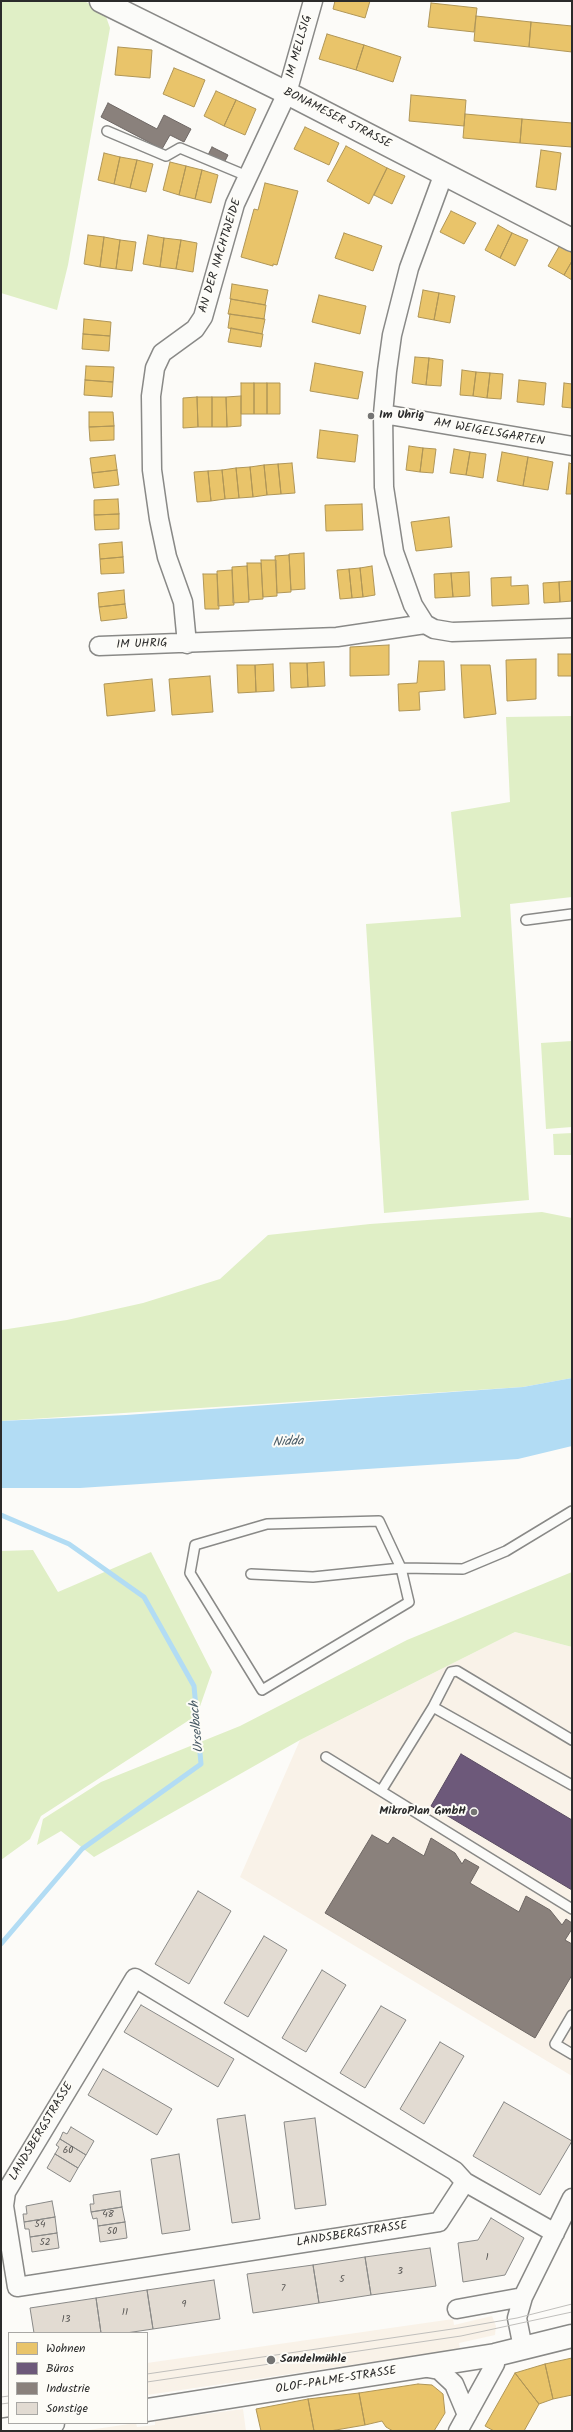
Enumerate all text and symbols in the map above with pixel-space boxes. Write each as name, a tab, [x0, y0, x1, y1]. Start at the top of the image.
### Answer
street label: IM MELLSIG	[284, 14, 316, 80]
street label: BONAMESER STRASSE	[281, 86, 393, 152]
street label: AN DER NACHTWEIDE	[197, 197, 245, 315]
place label: Im Uhrig	[379, 409, 424, 423]
marker: Im Uhrig	[366, 411, 376, 421]
street label: AM WEIGELSGARTEN	[433, 416, 545, 450]
street label: IM UHRIG	[116, 637, 168, 653]
water label: Nidda	[272, 1434, 304, 1452]
water label: Urselbach	[188, 1700, 208, 1754]
place label: MikroPlan GmbH	[379, 1805, 466, 1819]
marker: MikroPlan GmbH	[469, 1807, 479, 1817]
street label: LANDSBERGSTRASSE	[7, 2080, 77, 2184]
house number: 60	[63, 2145, 73, 2157]
house number: 48	[102, 2209, 114, 2221]
house number: 54	[35, 2219, 45, 2231]
street label: LANDSBERGSTRASSE	[296, 2219, 408, 2251]
house number: 50	[107, 2226, 117, 2238]
house number: 52	[39, 2237, 51, 2249]
house number: 1	[485, 2252, 489, 2264]
house number: 3	[397, 2266, 403, 2278]
house number: 5	[339, 2274, 345, 2286]
house number: 7	[281, 2283, 285, 2295]
house number: 9	[182, 2299, 186, 2311]
house number: 11	[122, 2307, 128, 2319]
house number: 13	[62, 2314, 70, 2326]
legend	[8, 2332, 148, 2424]
text: Wohnen	[46, 2339, 85, 2358]
place label: Sandelmühle	[280, 2353, 346, 2367]
marker: Sandelmühle	[265, 2354, 277, 2366]
text: Büros	[46, 2359, 74, 2378]
street label: OLOF-PALME-STRASSE	[274, 2364, 398, 2398]
text: Industrie	[46, 2379, 90, 2398]
text: Sonstige	[46, 2399, 88, 2418]

